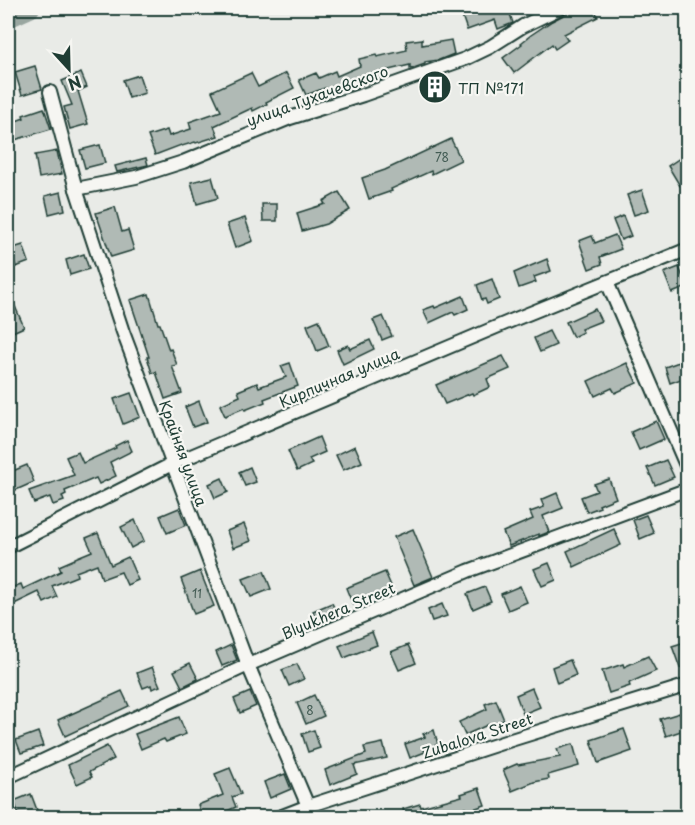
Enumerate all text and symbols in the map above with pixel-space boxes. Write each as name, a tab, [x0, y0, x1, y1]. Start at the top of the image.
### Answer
north arrow	[39, 39, 99, 99]
street label: улица Тухачевского	[243, 59, 391, 131]
building icon: ТП №171	[417, 69, 453, 105]
text: N	[65, 70, 85, 97]
place label: ТП №171	[458, 76, 524, 99]
house number: 78	[435, 148, 449, 166]
street label: Кирпичная улица	[275, 341, 403, 413]
street label: Крайняя улица	[154, 397, 214, 510]
street label: Blyukhera Street	[278, 576, 398, 644]
house number: 11	[192, 584, 202, 602]
house number: 8	[306, 701, 314, 719]
street label: Zubalova Street	[419, 706, 535, 764]

